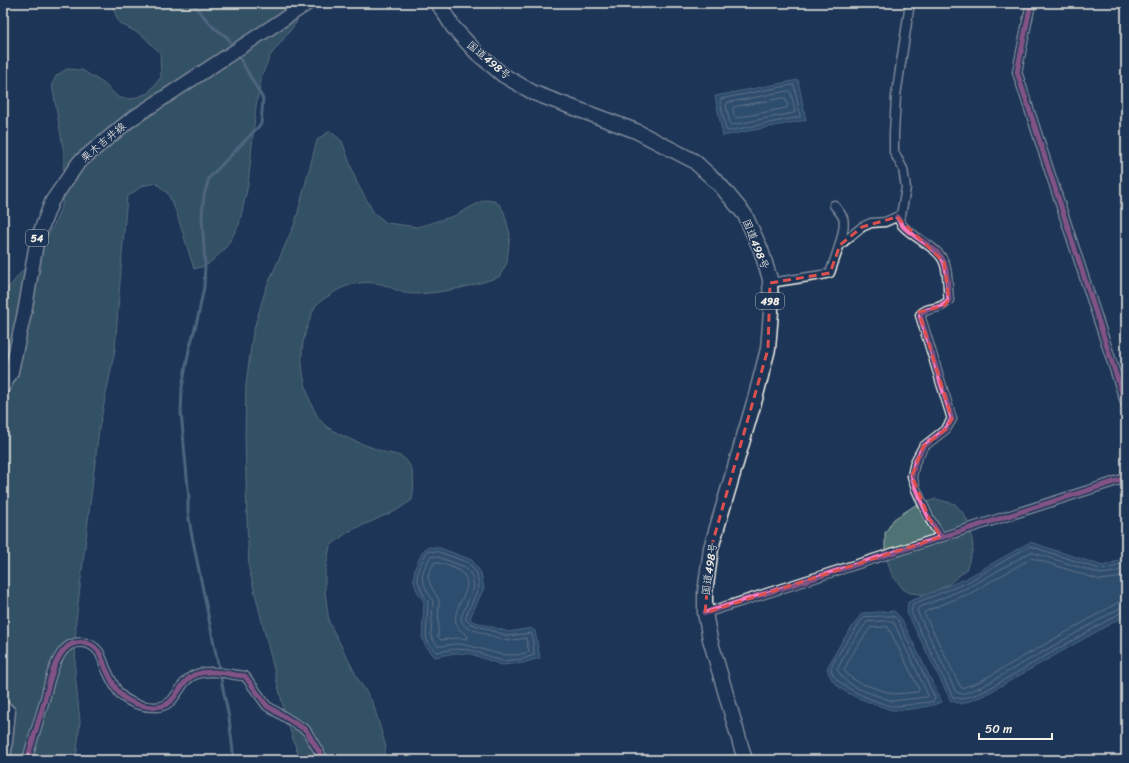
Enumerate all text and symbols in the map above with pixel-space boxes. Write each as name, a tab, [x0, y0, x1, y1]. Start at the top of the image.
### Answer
street label: 国道498号	[462, 36, 515, 85]
street label: 栗木吉井線	[76, 117, 130, 167]
street label: 国道498号	[737, 216, 774, 272]
road number: 54	[26, 230, 48, 246]
road number: 498	[756, 293, 784, 309]
street label: 国道498号	[696, 541, 723, 597]
scale bar	[979, 715, 1052, 741]
text: 50 m	[985, 718, 1012, 740]

